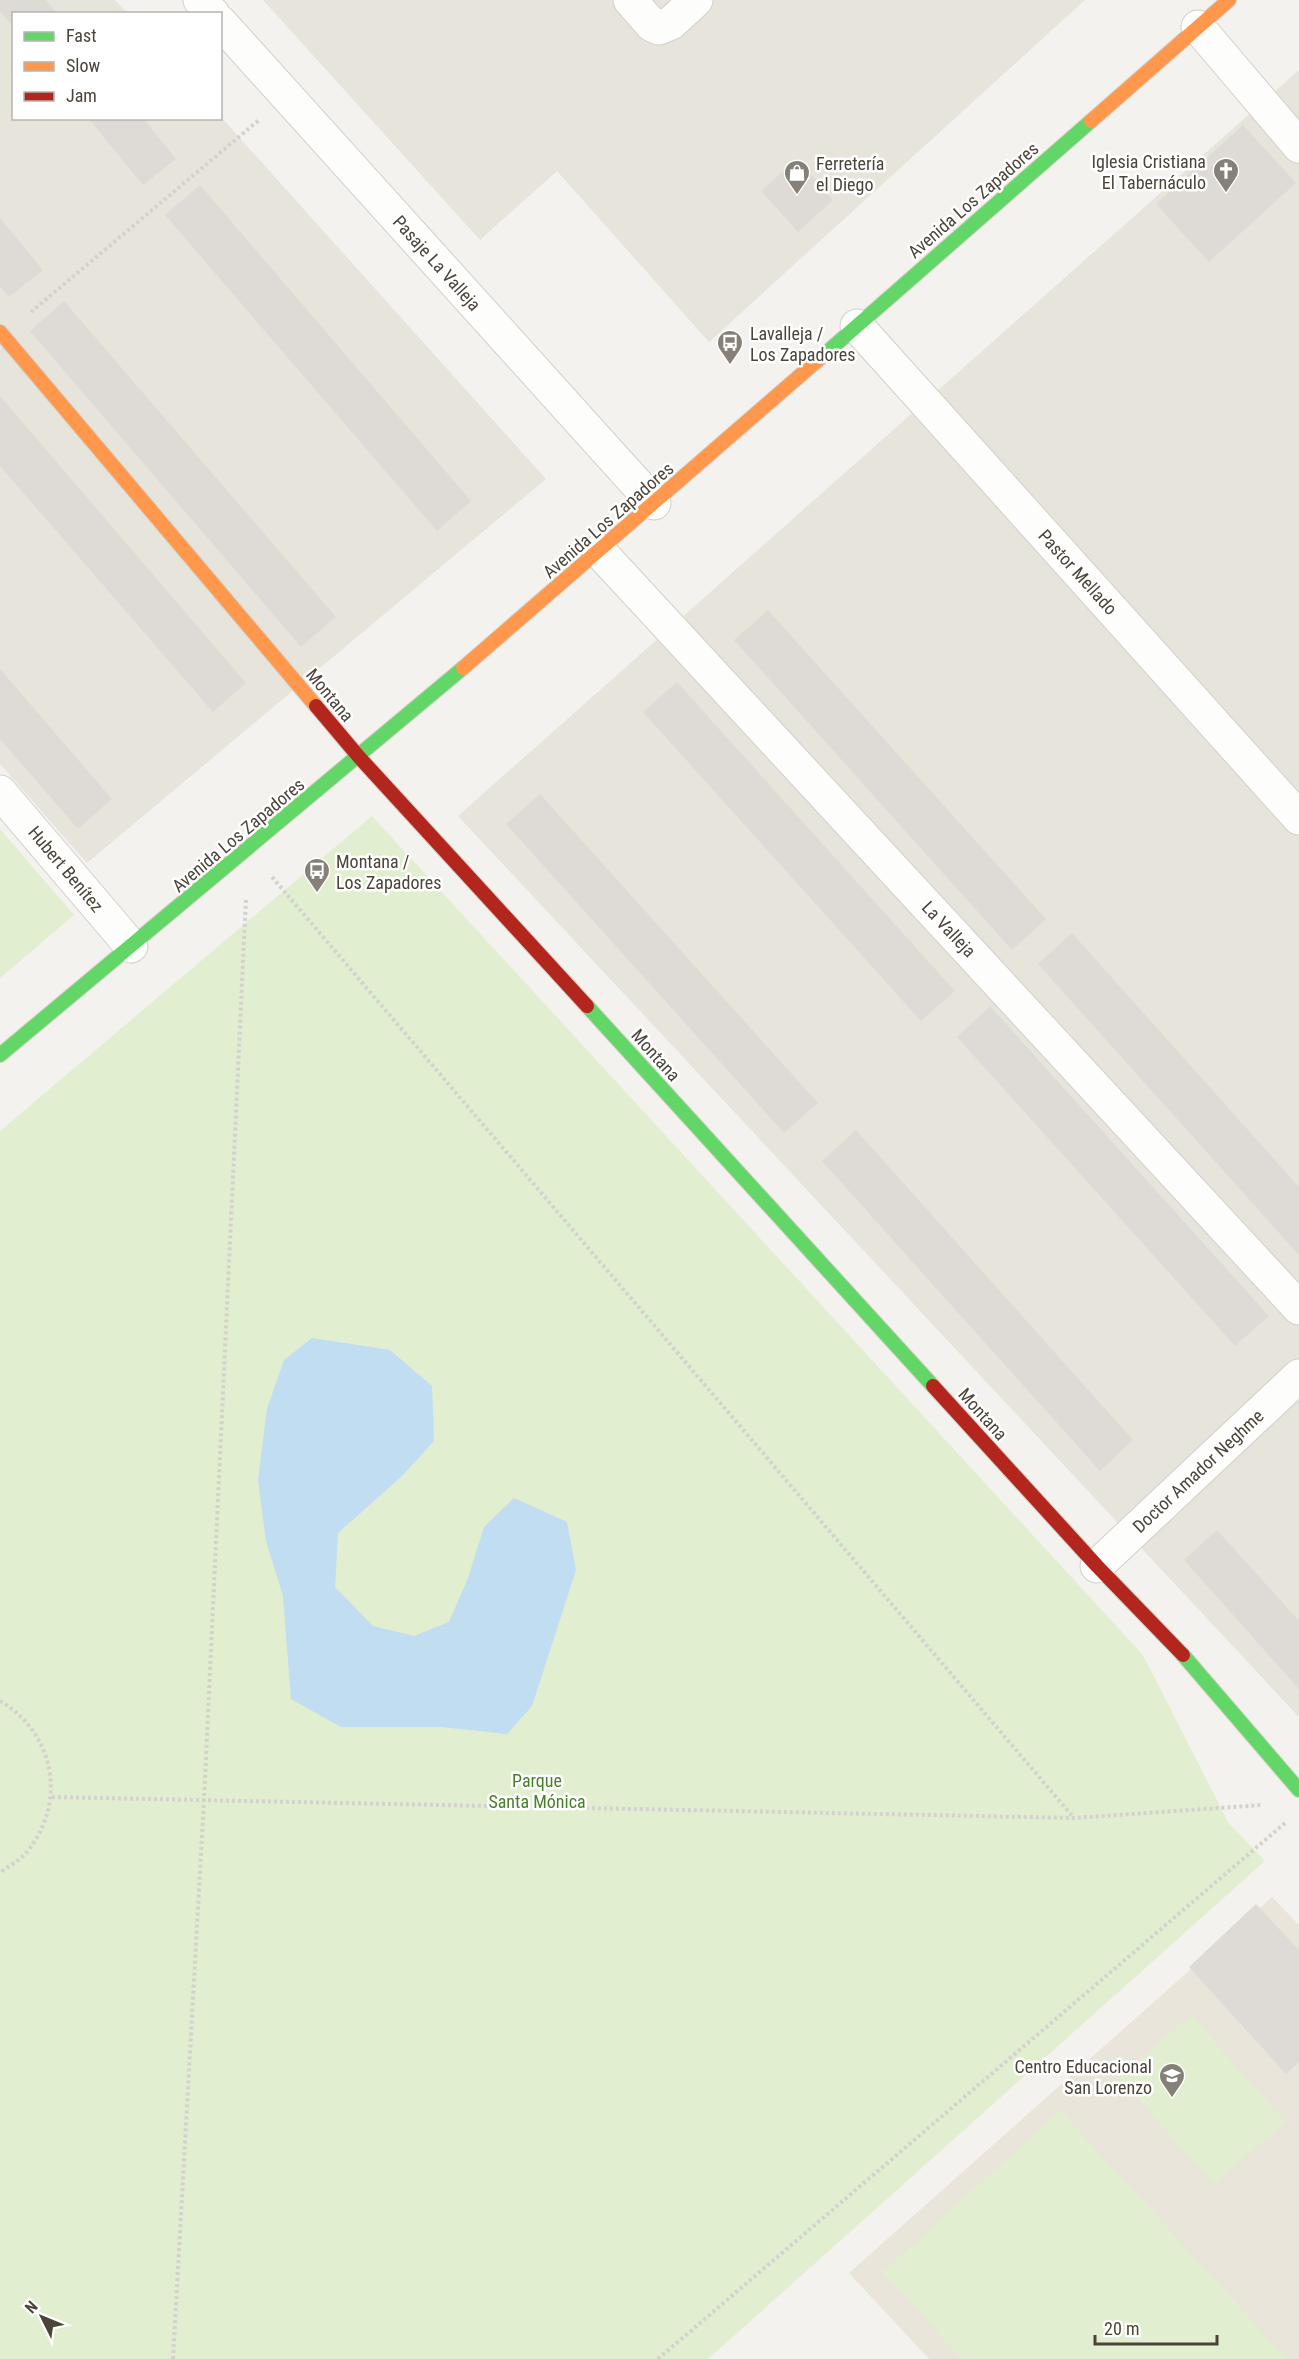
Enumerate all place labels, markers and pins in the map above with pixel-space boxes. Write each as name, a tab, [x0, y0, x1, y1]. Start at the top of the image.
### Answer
place label: Iglesia Cristiana El Tabernáculo	[1092, 151, 1206, 193]
place label: Ferretería el Diego	[816, 153, 884, 195]
church icon: Iglesia Cristiana El Tabernáculo	[1211, 156, 1241, 194]
shop icon: Ferretería el Diego	[782, 158, 812, 196]
place label: Lavalleja / Los Zapadores	[750, 323, 855, 365]
bus stop icon: Lavalleja / Los Zapadores	[715, 328, 745, 366]
place label: Montana / Los Zapadores	[336, 851, 441, 893]
bus stop icon: Montana / Los Zapadores	[302, 856, 332, 894]
place label: Centro Educacional San Lorenzo	[1015, 2056, 1152, 2098]
school or university icon: Centro Educacional San Lorenzo	[1157, 2061, 1187, 2099]

